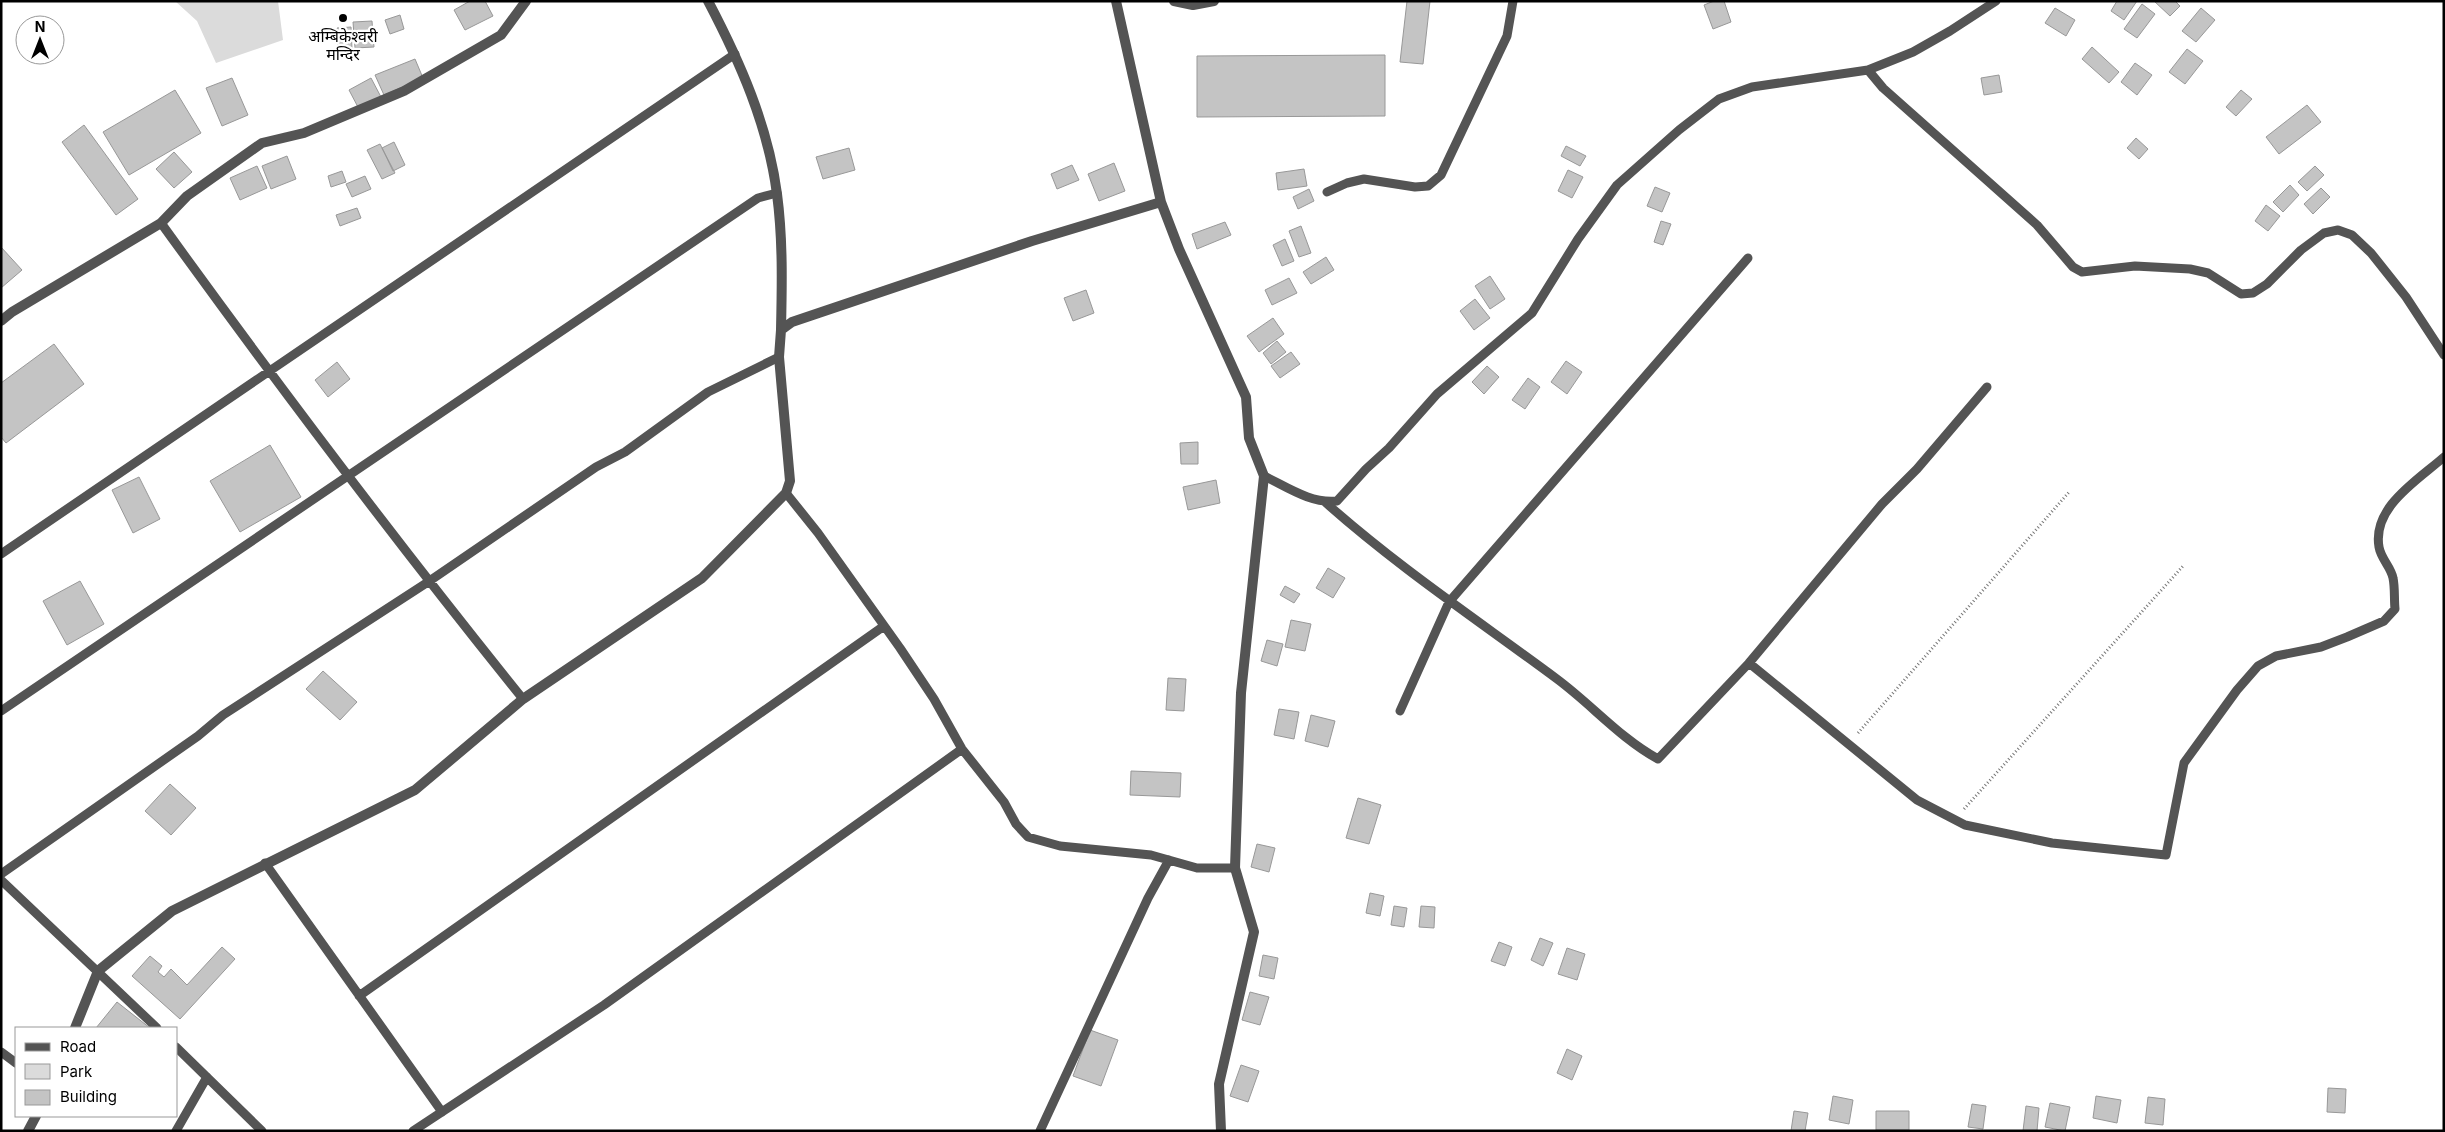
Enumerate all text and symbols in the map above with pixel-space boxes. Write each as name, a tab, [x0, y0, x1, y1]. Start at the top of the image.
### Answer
marker: अम्बिकेश्‍वरी मन्दिर	[337, 12, 349, 24]
north arrow	[15, 15, 65, 65]
text: N	[35, 18, 45, 35]
place label: अम्बिकेश्‍वरी मन्दिर	[308, 26, 379, 64]
legend	[15, 1027, 178, 1117]
text: Road	[60, 1037, 96, 1056]
text: Park	[60, 1062, 93, 1081]
text: Building	[60, 1087, 117, 1106]

